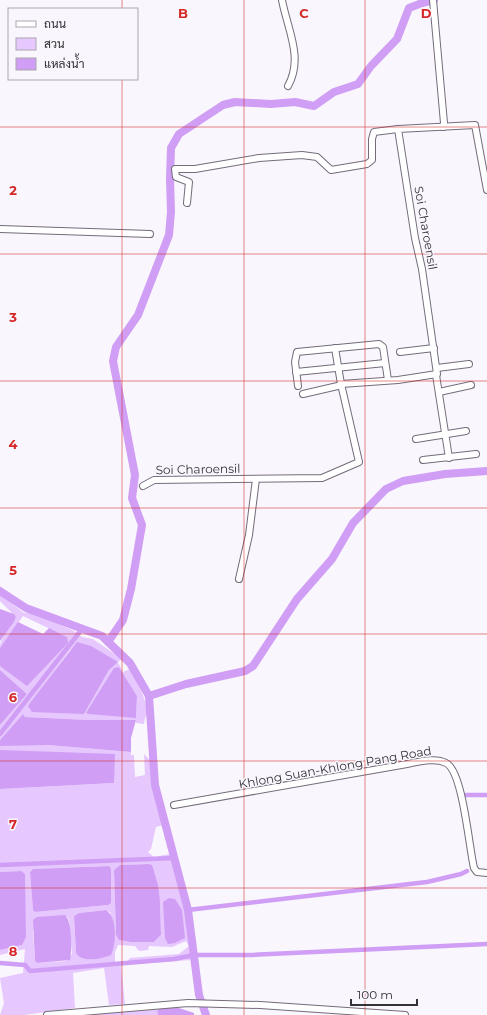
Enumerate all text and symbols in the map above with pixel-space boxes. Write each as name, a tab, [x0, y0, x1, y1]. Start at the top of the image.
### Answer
text: B	[178, 5, 188, 21]
text: C	[299, 5, 309, 21]
text: D	[421, 5, 432, 21]
legend	[8, 8, 138, 80]
text: ถนน	[44, 16, 67, 31]
text: สวน	[44, 36, 65, 51]
text: แหล่งน้ำ	[44, 53, 84, 71]
text: 2	[9, 182, 17, 198]
street label: Soi Charoensil	[411, 185, 441, 271]
text: 3	[8, 309, 17, 325]
text: 4	[9, 436, 18, 452]
street label: Soi Charoensil	[155, 461, 241, 477]
text: 5	[9, 562, 17, 578]
text: 6	[9, 689, 18, 705]
street label: Khlong Suan-Khlong Pang Road	[238, 743, 432, 791]
text: 7	[9, 816, 17, 832]
text: 8	[9, 943, 18, 959]
scale bar	[351, 981, 417, 1007]
text: 100 m	[357, 987, 393, 1002]

